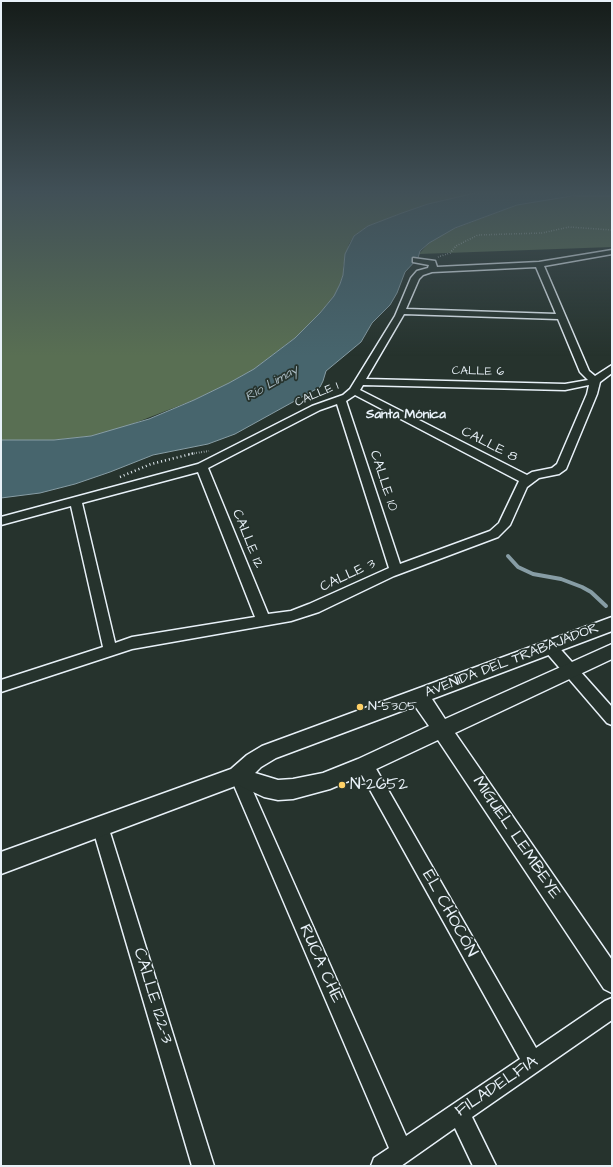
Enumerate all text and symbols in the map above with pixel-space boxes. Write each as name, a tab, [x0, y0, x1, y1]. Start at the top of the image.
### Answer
water label: Río Limay	[243, 363, 301, 405]
street label: CALLE 6	[452, 364, 504, 380]
street label: CALLE 1	[293, 379, 341, 411]
district label: Santa Mónica	[366, 407, 446, 423]
street label: CALLE 8	[458, 424, 520, 466]
street label: CALLE 10	[365, 449, 401, 513]
street label: CALLE 12	[228, 507, 266, 571]
street label: CALLE 3	[318, 556, 378, 596]
street label: AVENIDA DEL TRABAJADOR	[423, 620, 601, 702]
place label: N-5305	[368, 699, 417, 715]
marker: N-5305	[355, 702, 365, 712]
street label: MIGUEL LEMBEYE	[467, 773, 565, 903]
place label: N-2652	[350, 775, 408, 795]
marker: N-2652	[337, 780, 347, 790]
street label: EL CHOCÓN	[417, 867, 481, 961]
street label: RUCA CHE	[294, 922, 346, 1006]
street label: CALLE 122-3	[128, 946, 176, 1046]
street label: FILADELFIA	[452, 1052, 542, 1122]

